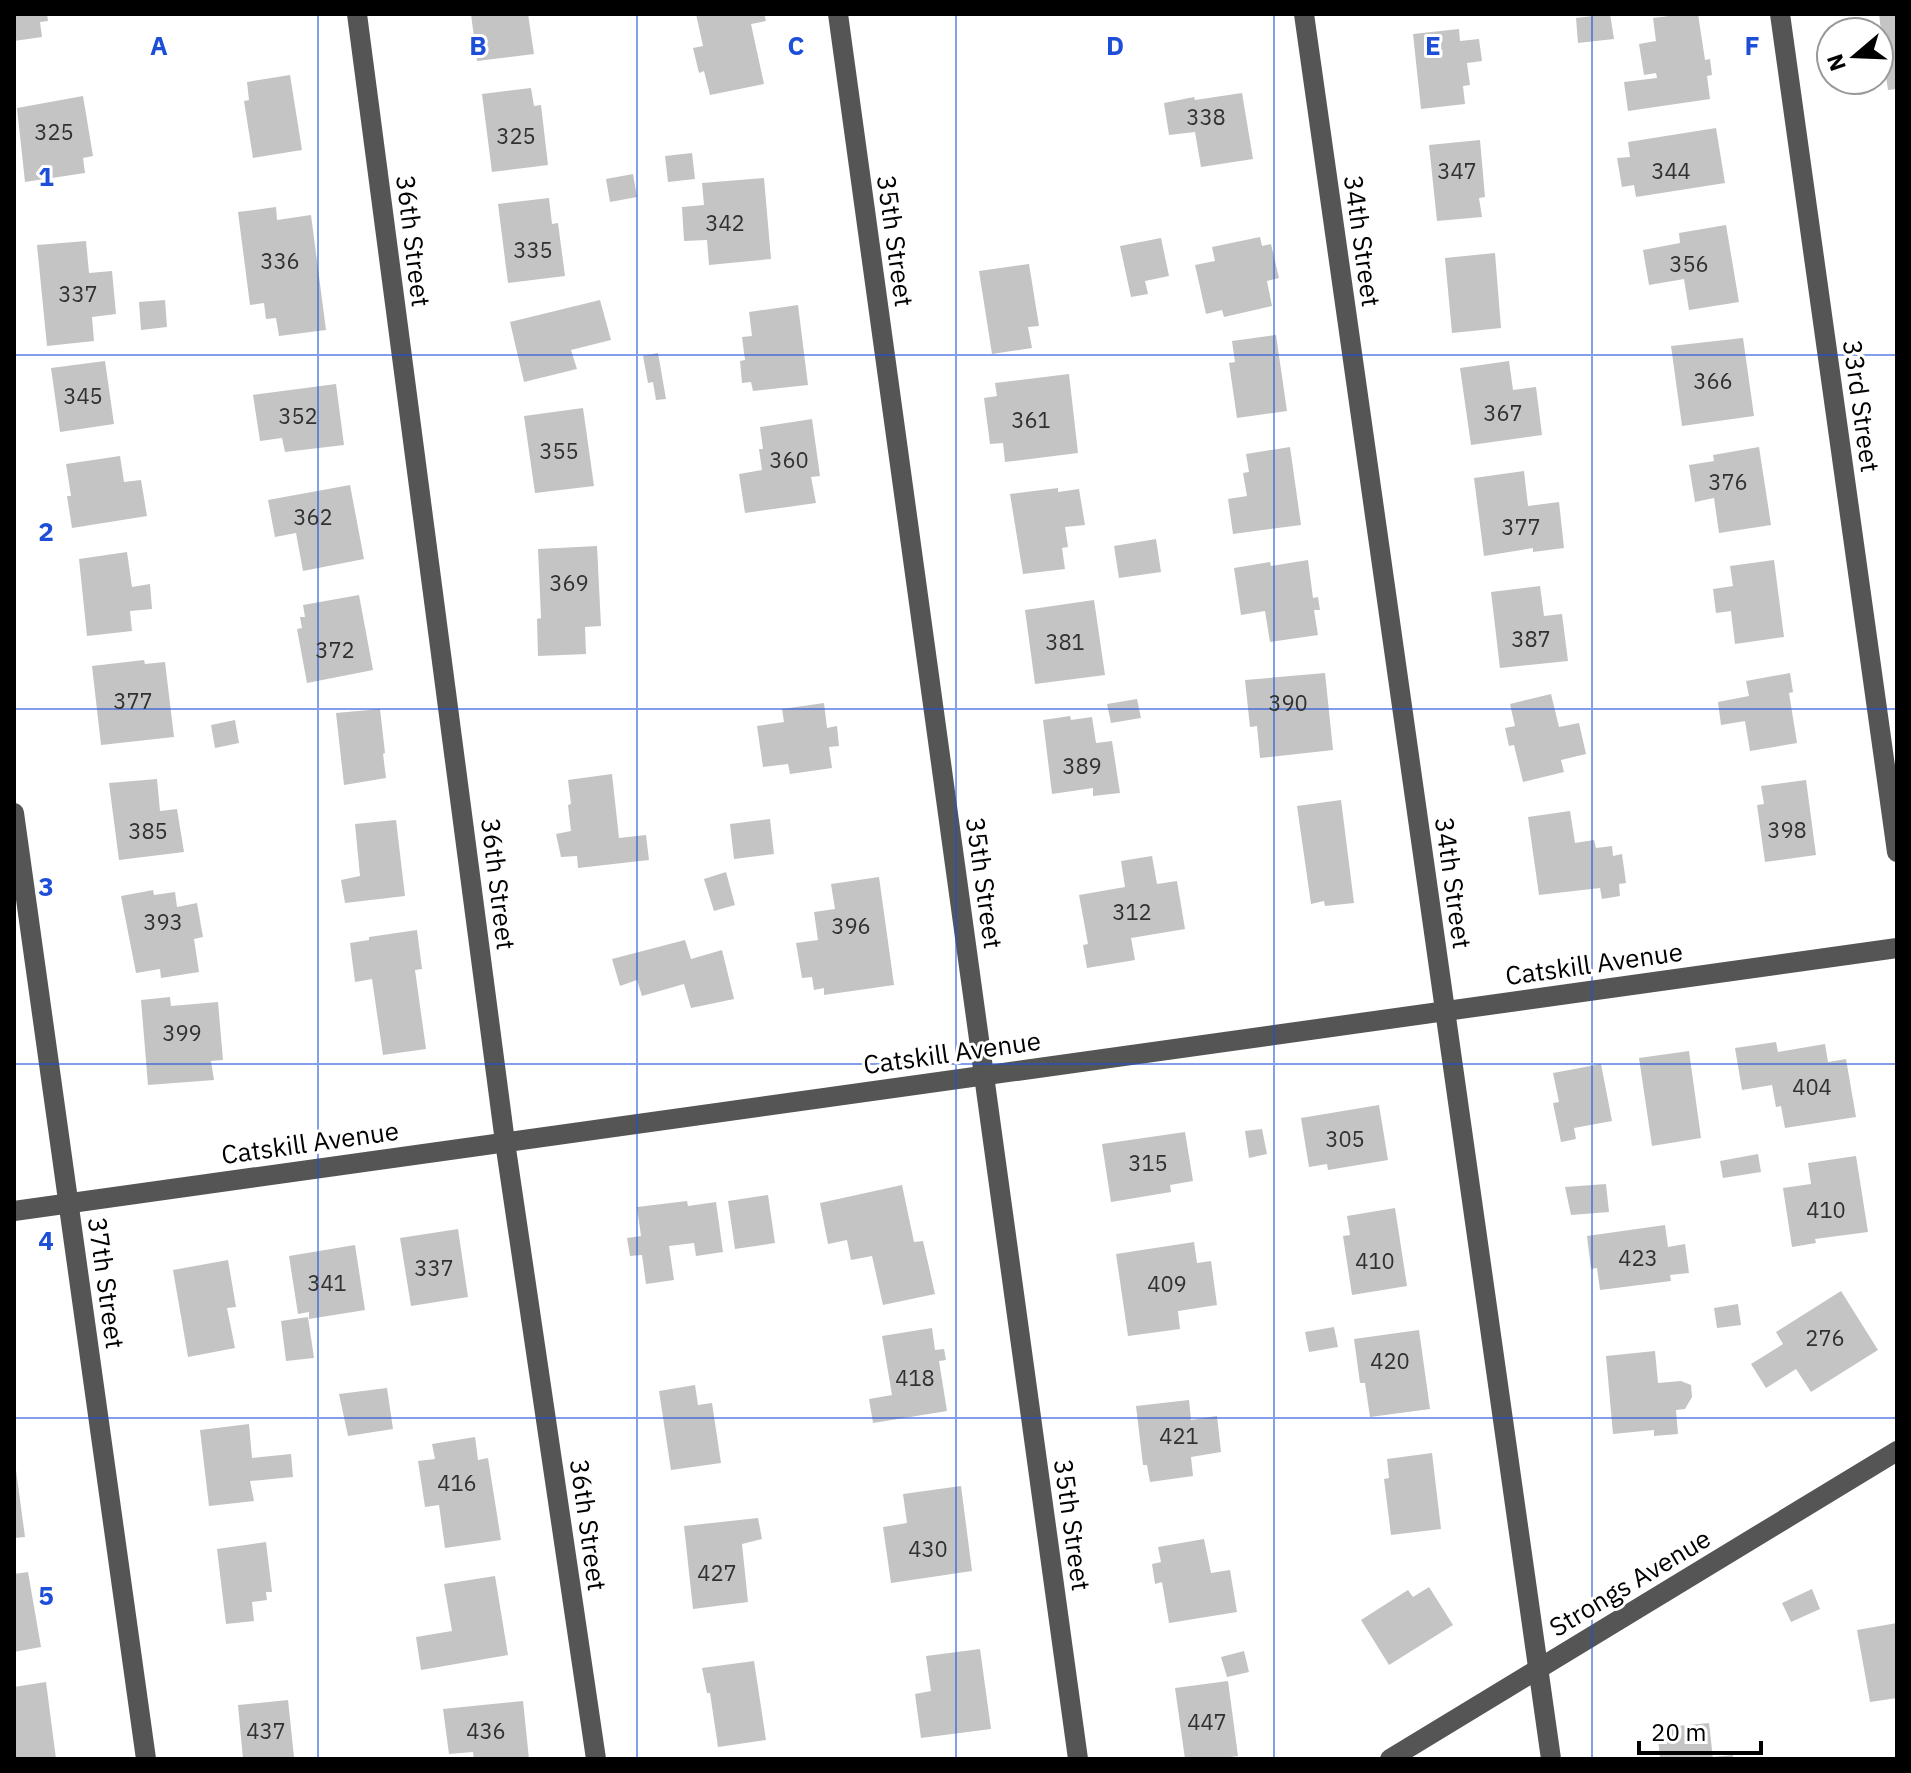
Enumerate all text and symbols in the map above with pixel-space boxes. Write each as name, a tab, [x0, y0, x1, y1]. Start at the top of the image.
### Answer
north arrow	[1815, 16, 1895, 96]
text: A	[150, 28, 168, 62]
text: B	[469, 28, 487, 62]
text: C	[788, 28, 805, 62]
text: D	[1106, 28, 1124, 62]
text: E	[1425, 28, 1441, 62]
text: F	[1744, 28, 1760, 62]
text: N	[1819, 50, 1852, 75]
house number: 338	[1186, 102, 1226, 131]
house number: 325	[34, 117, 74, 146]
house number: 325	[496, 121, 536, 150]
house number: 347	[1437, 156, 1477, 185]
house number: 344	[1651, 156, 1691, 185]
text: 1	[38, 159, 54, 193]
street label: 36th Street	[389, 173, 439, 309]
street label: 35th Street	[870, 173, 922, 309]
street label: 34th Street	[1337, 173, 1389, 309]
house number: 342	[705, 208, 745, 237]
house number: 335	[513, 235, 553, 264]
house number: 336	[260, 246, 300, 275]
house number: 356	[1669, 249, 1709, 278]
house number: 337	[58, 279, 98, 308]
street label: 33rd Street	[1836, 338, 1888, 474]
house number: 366	[1693, 366, 1733, 395]
house number: 345	[63, 381, 103, 410]
house number: 367	[1483, 398, 1523, 427]
house number: 352	[278, 401, 318, 430]
house number: 361	[1011, 405, 1051, 434]
house number: 355	[539, 436, 579, 465]
house number: 360	[769, 445, 809, 474]
house number: 376	[1708, 467, 1748, 496]
house number: 362	[293, 502, 333, 531]
house number: 377	[1501, 512, 1541, 541]
text: 2	[38, 514, 54, 548]
house number: 369	[549, 568, 589, 597]
house number: 387	[1511, 624, 1551, 653]
house number: 381	[1045, 627, 1085, 656]
house number: 372	[315, 635, 355, 664]
house number: 377	[113, 686, 153, 715]
house number: 390	[1268, 688, 1308, 717]
house number: 389	[1062, 751, 1102, 780]
street label: 35th Street	[959, 815, 1011, 951]
street label: 34th Street	[1428, 815, 1480, 951]
house number: 398	[1767, 815, 1807, 844]
house number: 385	[128, 816, 168, 845]
street label: 36th Street	[474, 816, 524, 952]
text: 3	[38, 869, 54, 903]
house number: 312	[1112, 897, 1152, 926]
house number: 393	[143, 907, 183, 936]
house number: 396	[831, 911, 871, 940]
street label: Catskill Avenue	[1503, 934, 1685, 992]
house number: 399	[162, 1018, 202, 1047]
street label: Catskill Avenue	[861, 1023, 1043, 1081]
house number: 404	[1792, 1072, 1832, 1101]
street label: Catskill Avenue	[219, 1113, 401, 1171]
house number: 305	[1325, 1124, 1365, 1153]
house number: 315	[1128, 1148, 1168, 1177]
house number: 410	[1806, 1195, 1846, 1224]
street label: 37th Street	[81, 1215, 133, 1351]
text: 4	[38, 1223, 54, 1257]
house number: 423	[1618, 1243, 1658, 1272]
house number: 410	[1355, 1246, 1395, 1275]
house number: 337	[414, 1253, 454, 1282]
house number: 341	[307, 1268, 347, 1297]
house number: 409	[1147, 1269, 1187, 1298]
house number: 276	[1805, 1323, 1845, 1352]
house number: 420	[1370, 1346, 1410, 1375]
house number: 418	[895, 1363, 935, 1392]
house number: 421	[1159, 1421, 1199, 1450]
street label: 36th Street	[563, 1457, 615, 1593]
street label: 35th Street	[1047, 1457, 1099, 1593]
house number: 416	[437, 1468, 477, 1497]
street label: Strongs Avenue	[1543, 1521, 1716, 1644]
house number: 430	[908, 1534, 948, 1563]
house number: 427	[697, 1558, 737, 1587]
text: 5	[38, 1578, 54, 1612]
scale bar	[1639, 1705, 1761, 1755]
house number: 447	[1187, 1707, 1227, 1736]
house number: 437	[246, 1716, 286, 1745]
house number: 436	[466, 1716, 506, 1745]
text: 20 m	[1651, 1716, 1706, 1748]

